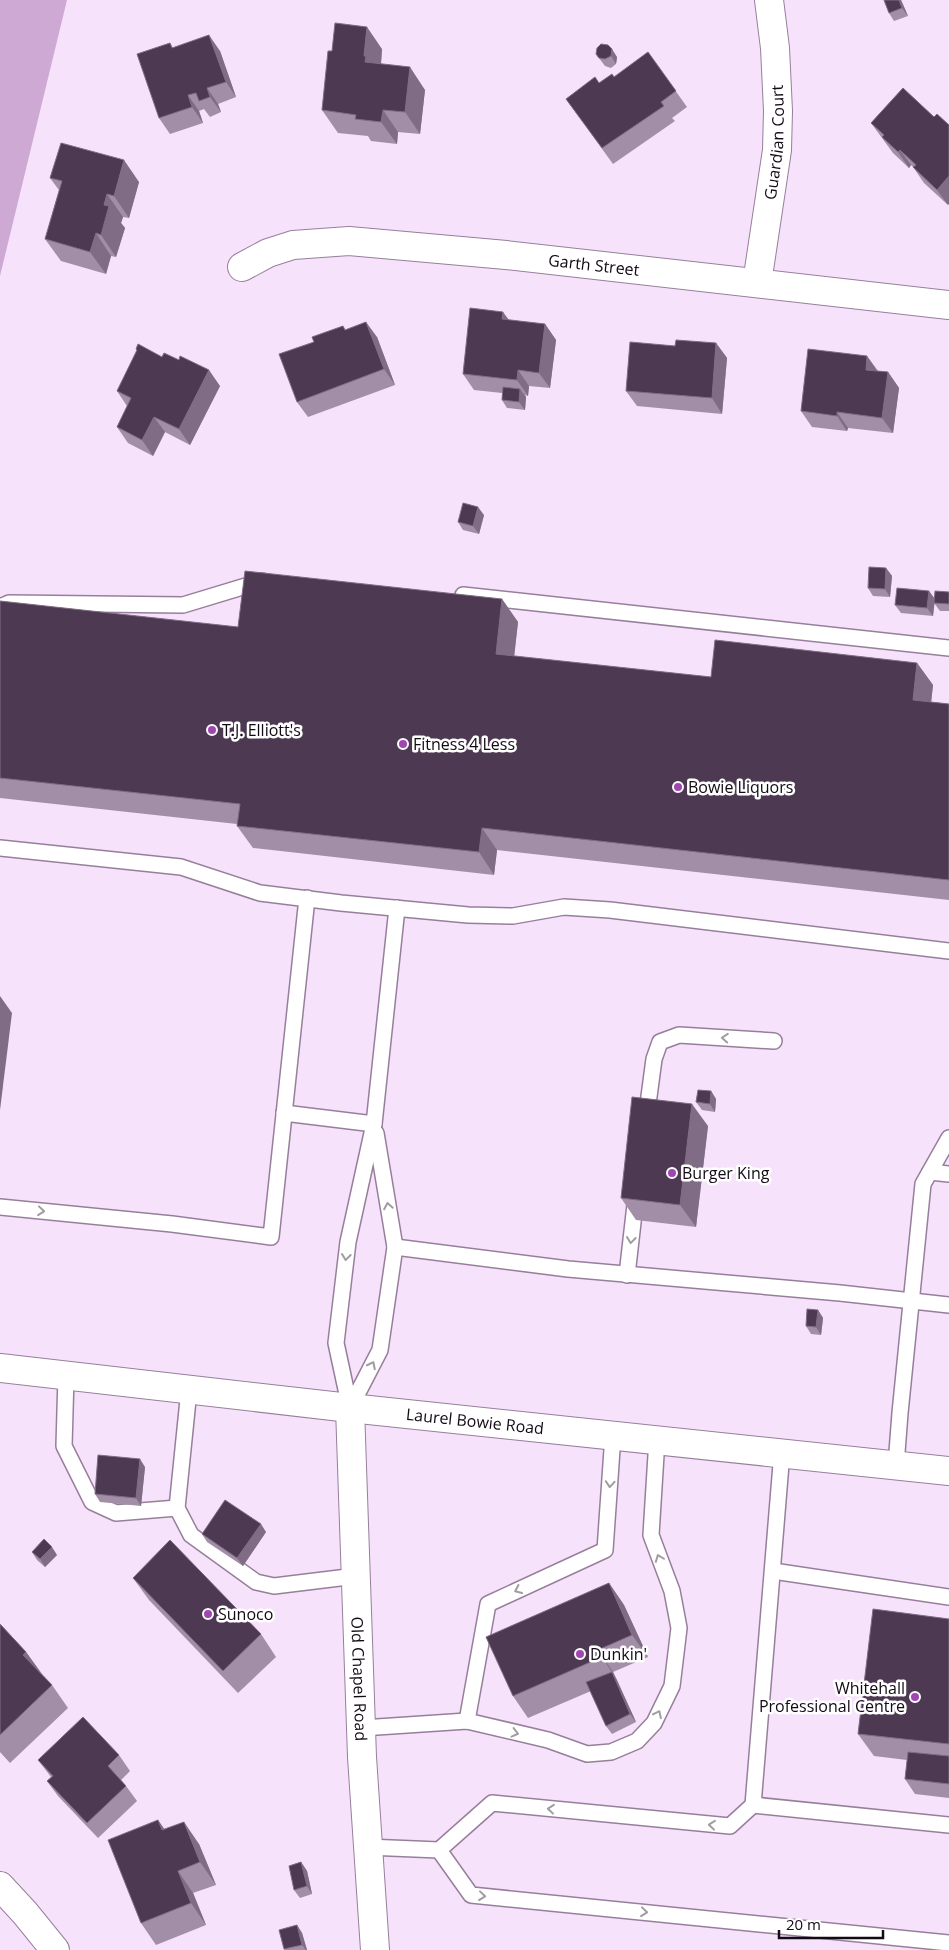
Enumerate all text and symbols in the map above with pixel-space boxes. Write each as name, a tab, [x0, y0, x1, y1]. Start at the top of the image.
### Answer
street label: Guardian Court	[759, 84, 789, 201]
street label: Garth Street	[547, 249, 641, 281]
place label: T.J. Elliott's	[222, 719, 301, 741]
marker: T.J. Elliott's	[206, 724, 218, 736]
place label: Fitness 4 Less	[413, 733, 515, 755]
marker: Fitness 4 Less	[397, 738, 409, 750]
place label: Bowie Liquors	[688, 776, 793, 798]
marker: Bowie Liquors	[672, 781, 684, 793]
one-way arrow	[721, 1033, 729, 1044]
place label: Burger King	[682, 1162, 770, 1184]
marker: Burger King	[666, 1167, 678, 1179]
one-way arrow	[384, 1201, 394, 1210]
one-way arrow	[37, 1205, 45, 1216]
one-way arrow	[626, 1237, 637, 1245]
one-way arrow	[341, 1254, 352, 1262]
one-way arrow	[366, 1361, 376, 1370]
street label: Laurel Bowie Road	[405, 1403, 545, 1439]
one-way arrow	[605, 1480, 616, 1488]
one-way arrow	[655, 1555, 665, 1563]
one-way arrow	[514, 1584, 523, 1594]
place label: Sunoco	[218, 1603, 273, 1625]
marker: Sunoco	[202, 1608, 214, 1620]
street label: Old Chapel Road	[346, 1616, 372, 1741]
place label: Dunkin'	[590, 1643, 647, 1665]
marker: Dunkin'	[574, 1648, 586, 1660]
place label: Whitehall Professional Centre	[759, 1677, 905, 1717]
marker: Whitehall Professional Centre	[909, 1691, 921, 1703]
one-way arrow	[652, 1711, 662, 1720]
one-way arrow	[510, 1727, 519, 1738]
one-way arrow	[546, 1804, 554, 1815]
one-way arrow	[708, 1820, 716, 1831]
one-way arrow	[479, 1890, 487, 1901]
one-way arrow	[640, 1906, 648, 1917]
scale bar	[779, 1908, 883, 1940]
text: 20 m	[786, 1914, 821, 1934]

